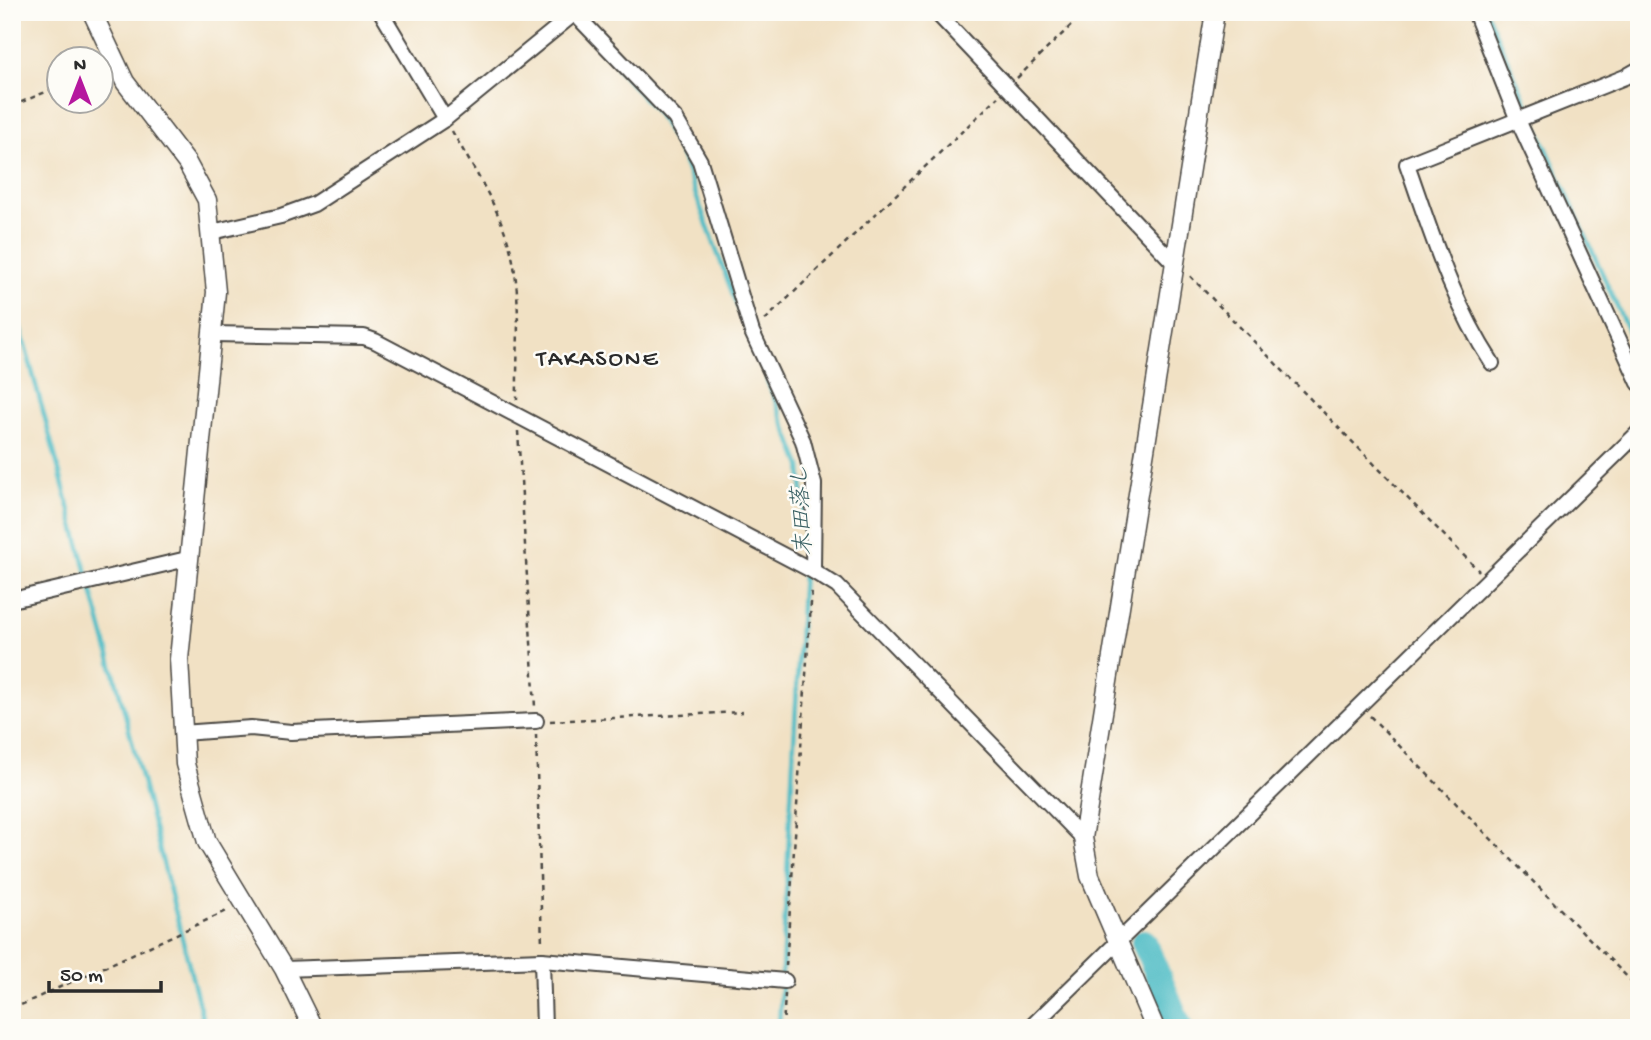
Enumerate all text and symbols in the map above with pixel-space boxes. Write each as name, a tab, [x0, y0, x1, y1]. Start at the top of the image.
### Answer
north arrow	[46, 46, 116, 116]
text: N	[74, 55, 86, 78]
district label: TAKASONE	[535, 346, 659, 375]
water label: 末田落し	[787, 463, 819, 557]
scale bar	[49, 949, 161, 993]
text: 50 m	[60, 965, 103, 990]

